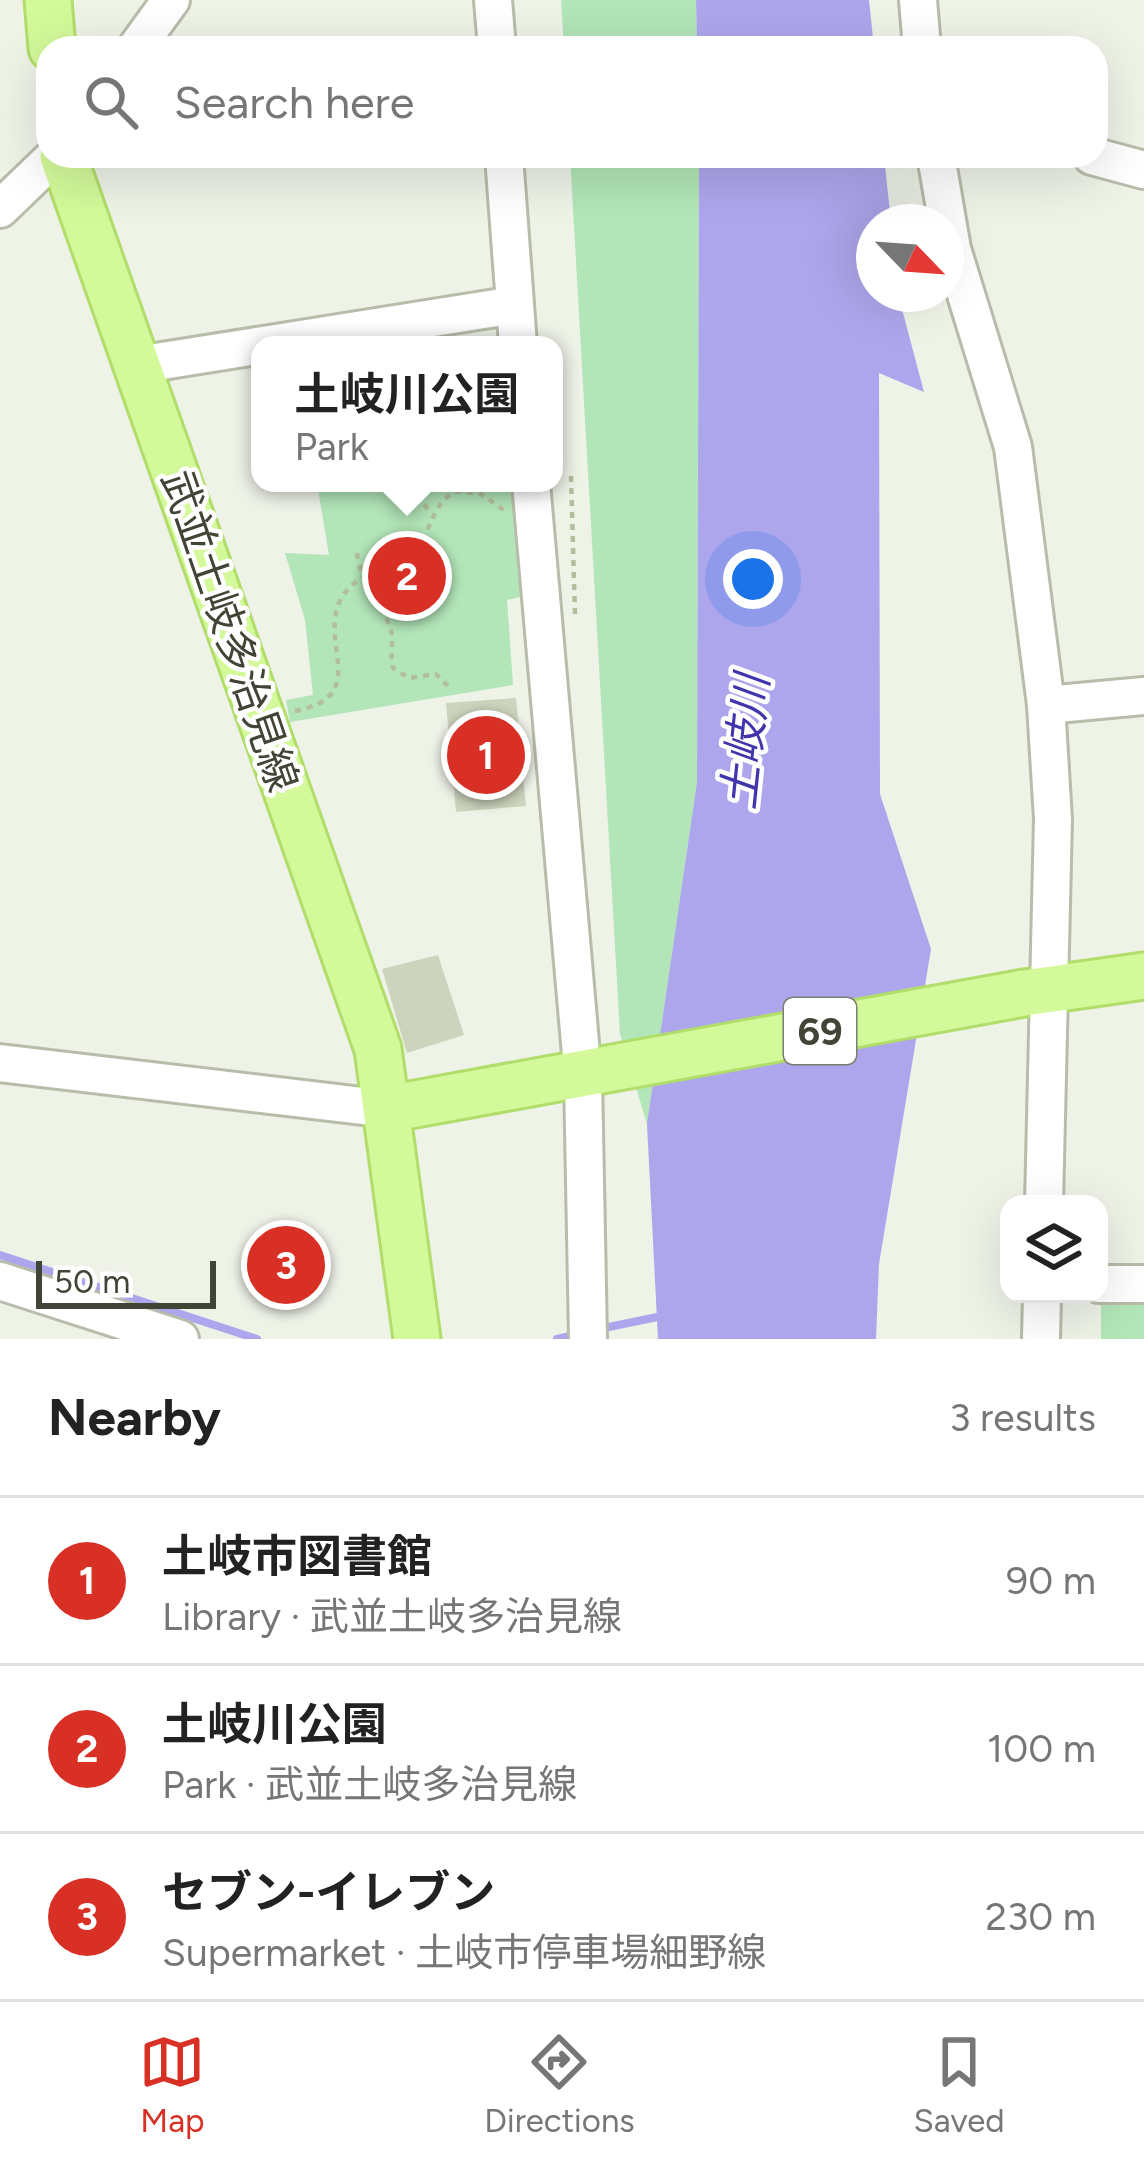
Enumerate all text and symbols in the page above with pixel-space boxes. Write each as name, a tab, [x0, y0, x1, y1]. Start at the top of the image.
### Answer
search box	[36, 36, 1108, 168]
icon: search	[78, 69, 144, 135]
text: Search here	[174, 75, 414, 129]
north arrow	[856, 204, 964, 312]
popup	[251, 336, 563, 492]
text: 土岐川公園	[294, 367, 520, 421]
text: Park	[294, 423, 369, 470]
street label: 武並土岐多治見線	[151, 464, 309, 798]
pin: 2	[368, 531, 446, 621]
your location	[723, 549, 783, 609]
water label: 土岐川	[711, 668, 779, 812]
pin: 1	[447, 710, 525, 800]
road number: 69	[784, 998, 856, 1064]
map controls	[1000, 1195, 1108, 1303]
button: layers	[1000, 1195, 1108, 1303]
pin: 3	[247, 1220, 325, 1310]
scale bar	[36, 1255, 216, 1308]
text: 50 m	[54, 1262, 130, 1301]
text: Nearby	[48, 1387, 221, 1448]
text: 3 results	[949, 1394, 1096, 1441]
text: 土岐市図書館	[162, 1529, 432, 1583]
text: 1	[79, 1557, 95, 1604]
text: 90 m	[1006, 1557, 1096, 1604]
text: Library · 武並土岐多治見線	[162, 1593, 622, 1640]
text: 土岐川公園	[162, 1697, 387, 1751]
text: 2	[76, 1725, 98, 1772]
text: 100 m	[987, 1725, 1096, 1772]
text: Park · 武並土岐多治見線	[162, 1761, 577, 1808]
text: セブン-イレブン	[162, 1865, 495, 1919]
text: 3	[76, 1893, 98, 1940]
text: 230 m	[985, 1893, 1096, 1940]
text: Supermarket · 土岐市停車場細野線	[162, 1929, 766, 1976]
tab: Map	[139, 2029, 205, 2140]
tab: Directions	[484, 2029, 635, 2140]
tab: Saved	[914, 2029, 1005, 2140]

